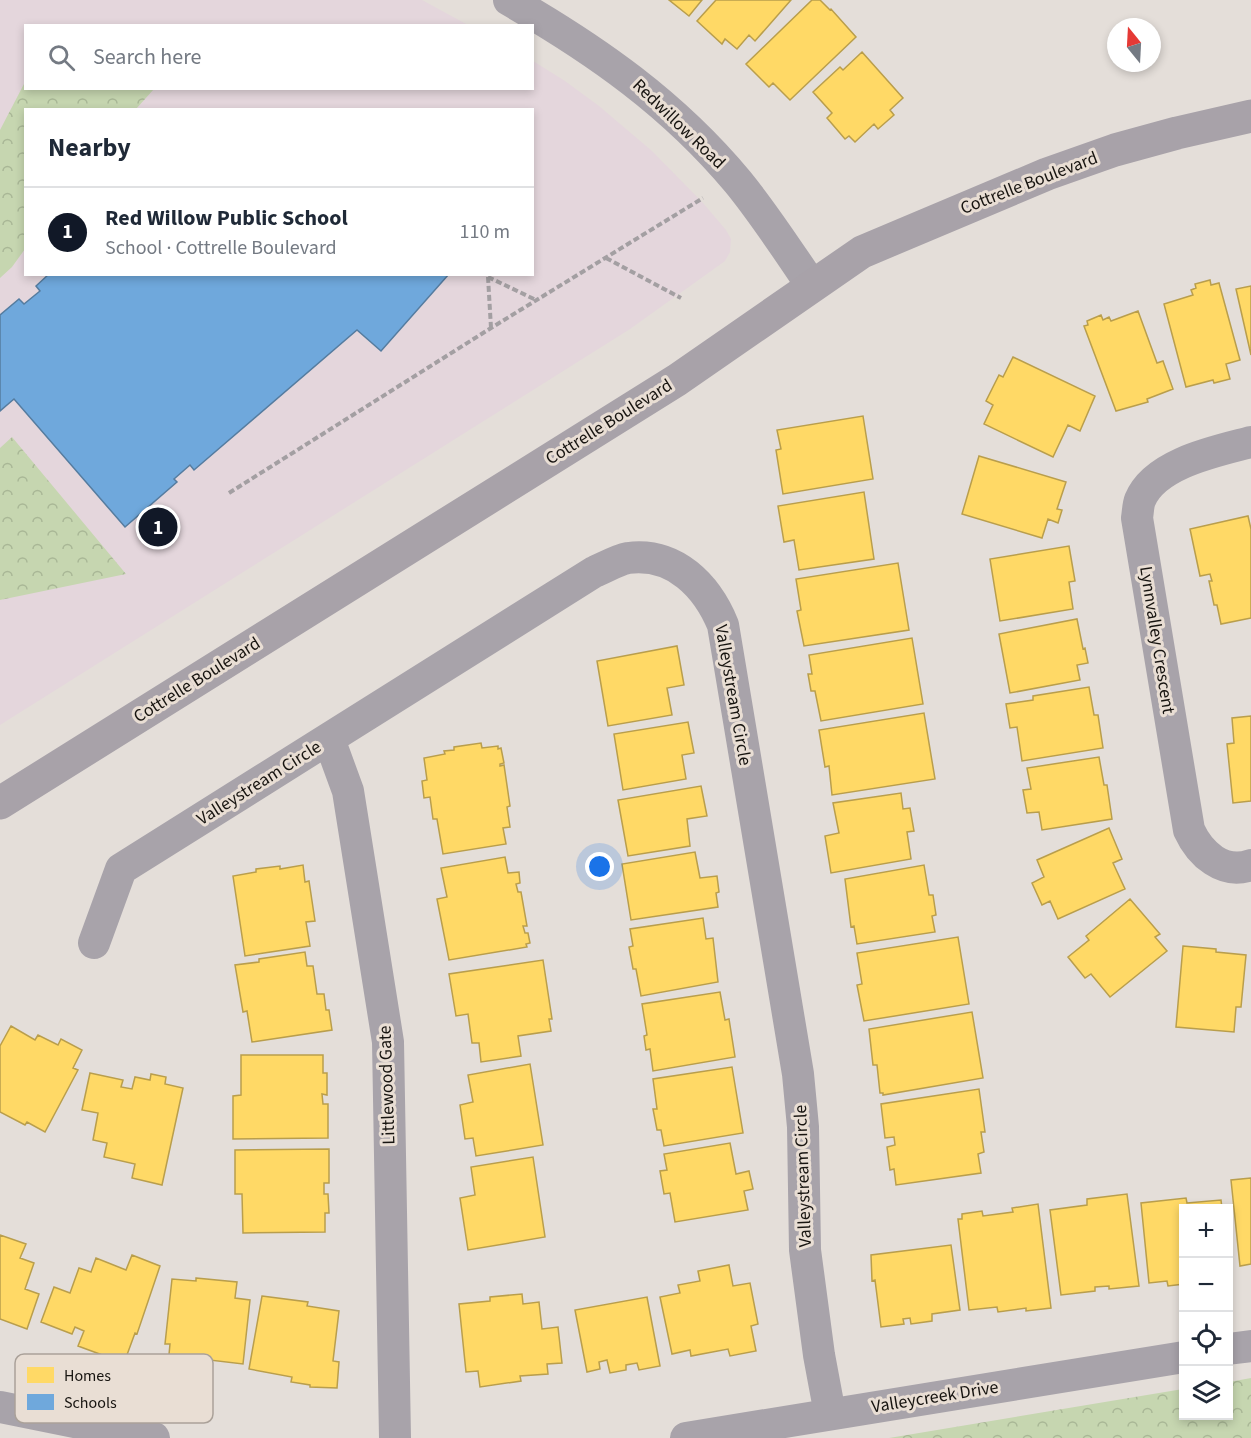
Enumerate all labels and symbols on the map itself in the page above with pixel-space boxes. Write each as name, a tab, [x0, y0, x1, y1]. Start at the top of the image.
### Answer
north arrow	[1107, 18, 1161, 72]
street label: Redwillow Road	[627, 73, 731, 175]
street label: Cottrelle Boulevard	[957, 145, 1101, 221]
street label: Cottrelle Boulevard	[541, 373, 677, 471]
pin: 1	[138, 504, 178, 550]
street label: Lynnvalley Crescent	[1133, 564, 1181, 716]
street label: Valleystream Circle	[708, 623, 758, 767]
street label: Cottrelle Boulevard	[129, 631, 265, 729]
street label: Valleystream Circle	[192, 735, 326, 831]
your location	[585, 852, 614, 881]
street label: Littlewood Gate	[372, 1025, 402, 1145]
street label: Valleystream Circle	[788, 1104, 818, 1248]
legend	[15, 1354, 213, 1423]
text: Homes	[64, 1365, 111, 1387]
street label: Valleycreek Drive	[870, 1375, 1000, 1419]
text: Schools	[64, 1392, 117, 1414]

